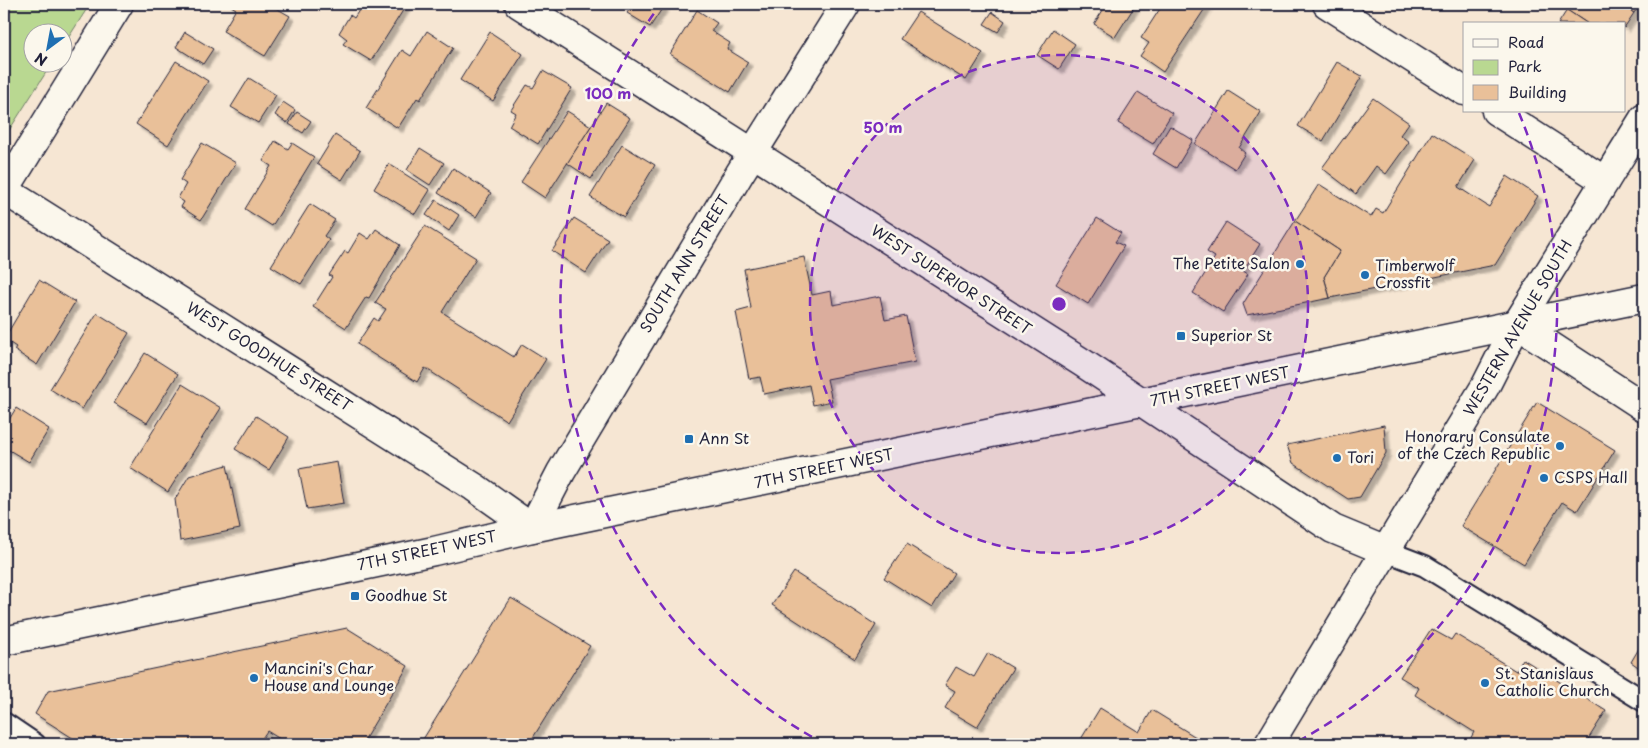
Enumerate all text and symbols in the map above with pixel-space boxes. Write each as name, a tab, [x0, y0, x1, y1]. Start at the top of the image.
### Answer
north arrow	[22, 22, 72, 72]
legend	[1463, 22, 1626, 112]
text: Road	[1508, 30, 1544, 53]
text: N	[31, 48, 51, 71]
text: Park	[1508, 54, 1542, 77]
text: Building	[1508, 80, 1567, 103]
text: 100 m	[585, 81, 631, 104]
text: 50 m	[864, 115, 902, 138]
street label: SOUTH ANN STREET	[633, 189, 734, 336]
street label: WEST SUPERIOR STREET	[867, 218, 1037, 340]
street label: WESTERN AVENUE SOUTH	[1457, 235, 1577, 420]
place label: The Petite Salon	[1173, 251, 1290, 274]
place label: Timberwolf Crossfit	[1375, 253, 1456, 293]
marker: The Petite Salon	[1294, 258, 1306, 270]
marker: Timberwolf Crossfit	[1359, 269, 1371, 281]
street label: WEST GOODHUE STREET	[183, 295, 358, 417]
centre of rings	[1050, 295, 1068, 313]
place label: Superior St	[1191, 323, 1272, 346]
marker: Superior St	[1175, 330, 1187, 342]
street label: 7TH STREET WEST	[1148, 359, 1292, 411]
place label: Honorary Consulate of the Czech Republic	[1398, 424, 1550, 464]
place label: Ann St	[699, 426, 749, 449]
marker: Ann St	[683, 433, 695, 445]
marker: Honorary Consulate of the Czech Republic	[1554, 440, 1566, 452]
street label: 7TH STREET WEST	[752, 441, 896, 493]
place label: Tori	[1347, 445, 1374, 468]
marker: Tori	[1331, 452, 1343, 464]
place label: CSPS Hall	[1554, 465, 1628, 488]
marker: CSPS Hall	[1538, 472, 1550, 484]
street label: 7TH STREET WEST	[355, 523, 499, 575]
place label: Goodhue St	[365, 583, 447, 606]
marker: Goodhue St	[349, 590, 361, 602]
place label: Mancini's Char House and Lounge	[264, 656, 394, 696]
place label: St. Stanislaus Catholic Church	[1495, 661, 1610, 701]
marker: Mancini's Char House and Lounge	[248, 672, 260, 684]
marker: St. Stanislaus Catholic Church	[1479, 677, 1491, 689]

